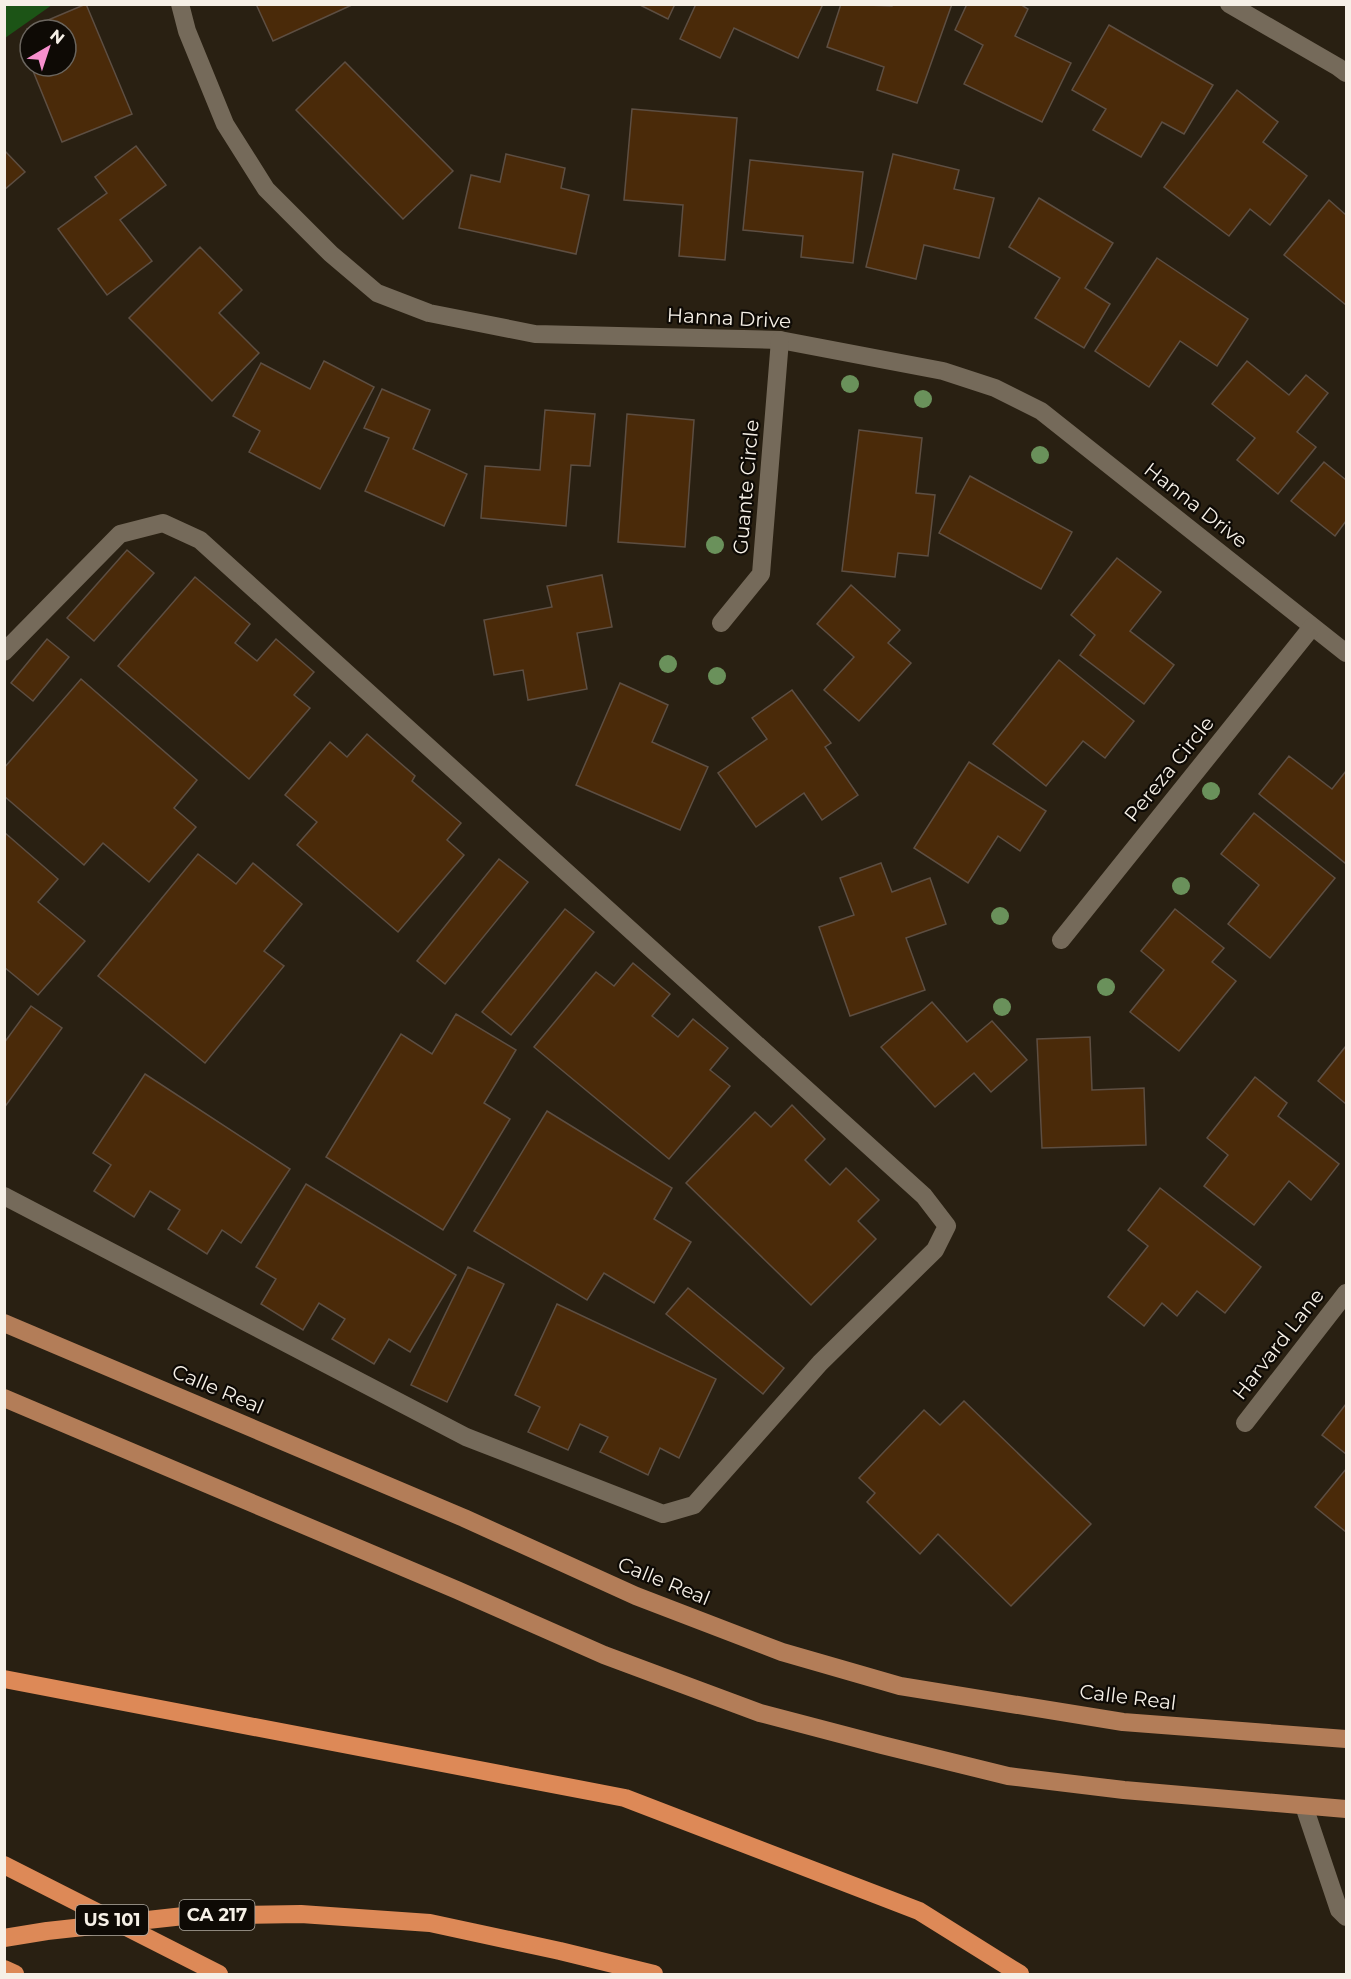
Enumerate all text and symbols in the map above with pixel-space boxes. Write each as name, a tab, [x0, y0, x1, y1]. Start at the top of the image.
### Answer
north arrow	[18, 18, 78, 78]
text: N	[46, 25, 68, 48]
street label: Hanna Drive	[666, 303, 792, 333]
street label: Guante Circle	[728, 419, 764, 555]
street label: Hanna Drive	[1140, 457, 1252, 553]
street label: Pereza Circle	[1119, 711, 1219, 827]
street label: Harvard Lane	[1227, 1284, 1329, 1404]
street label: Calle Real	[169, 1359, 267, 1419]
street label: Calle Real	[614, 1552, 714, 1610]
street label: Calle Real	[1078, 1679, 1178, 1715]
road number: CA 217	[180, 1900, 254, 1930]
road number: US 101	[76, 1905, 148, 1935]

